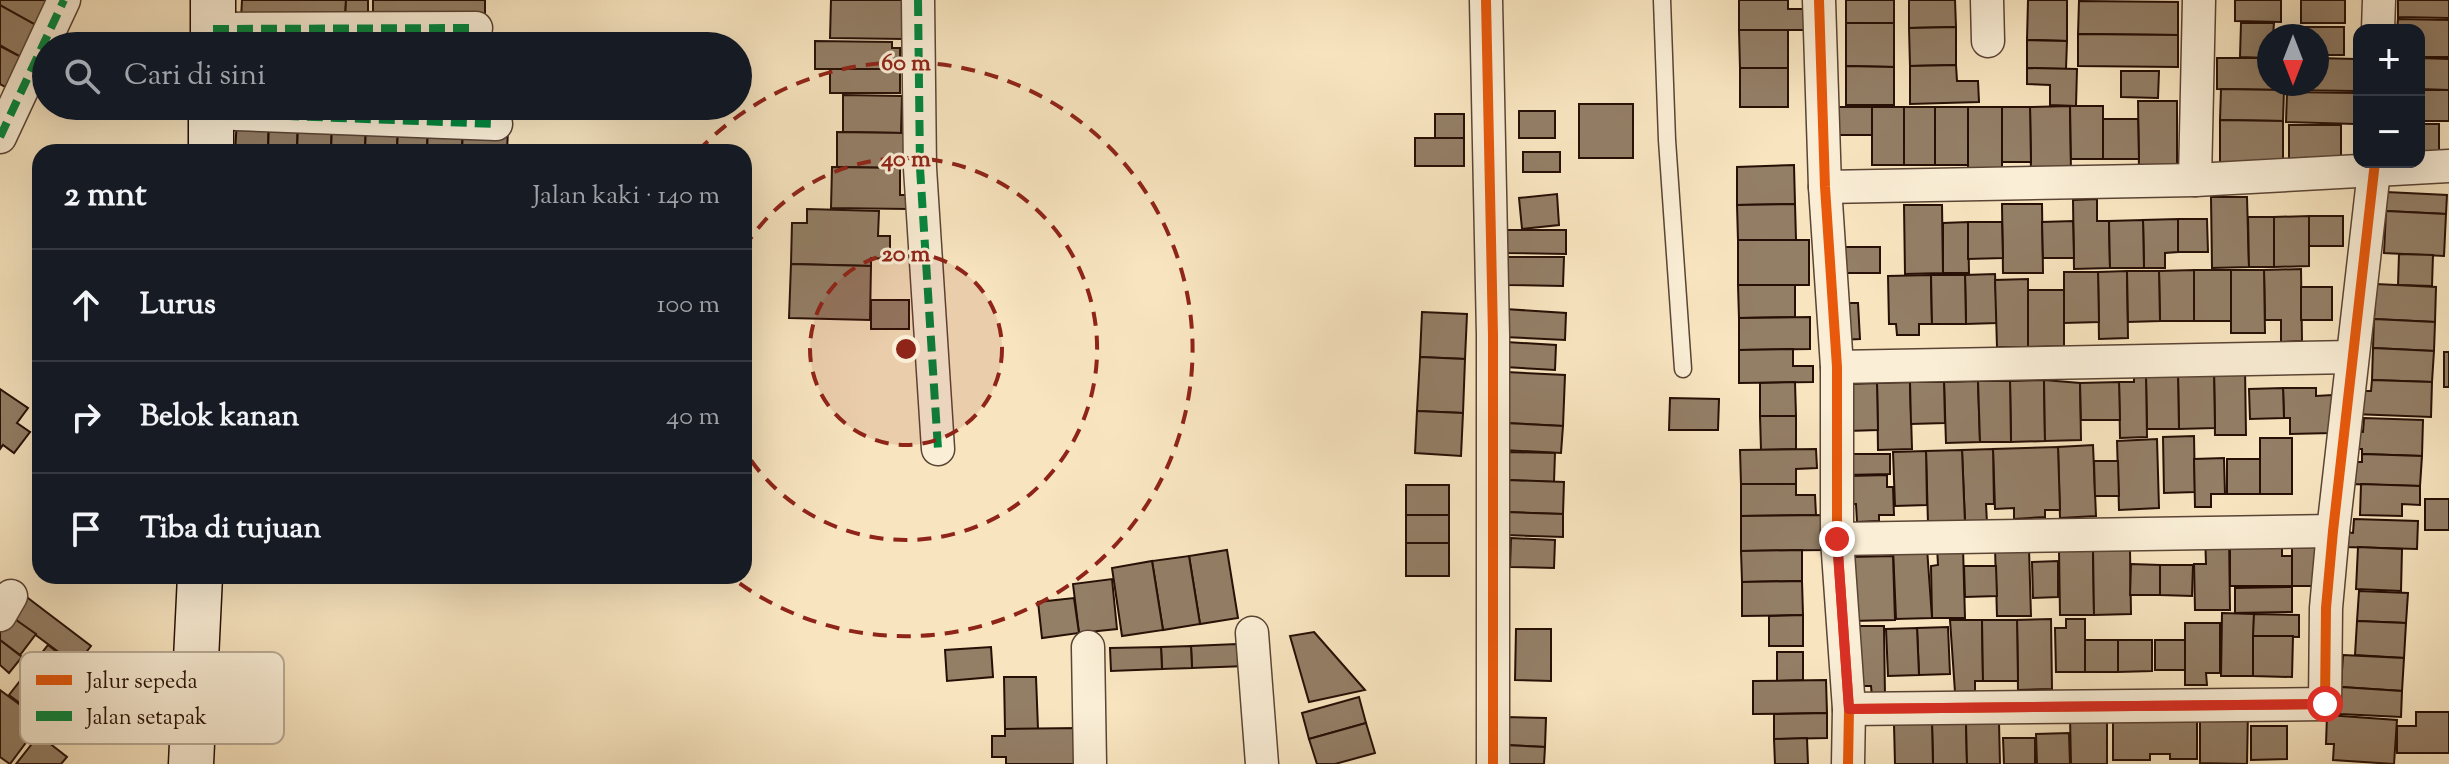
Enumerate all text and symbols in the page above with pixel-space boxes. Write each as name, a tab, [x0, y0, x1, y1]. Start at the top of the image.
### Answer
north arrow	[2257, 24, 2329, 96]
map controls	[2353, 24, 2425, 168]
button: +	[2353, 24, 2425, 96]
search box	[32, 32, 752, 120]
text: 60 m	[881, 47, 931, 81]
icon: search	[60, 54, 104, 98]
text: Cari di sini	[124, 55, 266, 98]
button: −	[2353, 96, 2425, 168]
text: 40 m	[880, 143, 931, 177]
text: 2 mnt	[64, 172, 147, 221]
text: Jalan kaki · 140 m	[532, 178, 720, 215]
text: 20 m	[882, 238, 931, 272]
icon: ahead	[64, 283, 108, 327]
text: Lurus	[140, 284, 216, 327]
text: 100 m	[657, 287, 720, 324]
centre of rings	[892, 335, 920, 363]
icon: right	[64, 395, 108, 439]
text: Belok kanan	[140, 396, 299, 439]
text: 40 m	[666, 399, 720, 436]
icon: arrive	[64, 507, 108, 551]
text: Tiba di tujuan	[140, 508, 321, 551]
route end	[1819, 521, 1855, 557]
legend	[20, 652, 284, 744]
text: Jalur sepeda	[85, 667, 198, 699]
route start	[2307, 686, 2343, 722]
text: Jalan setapak	[85, 703, 207, 735]

